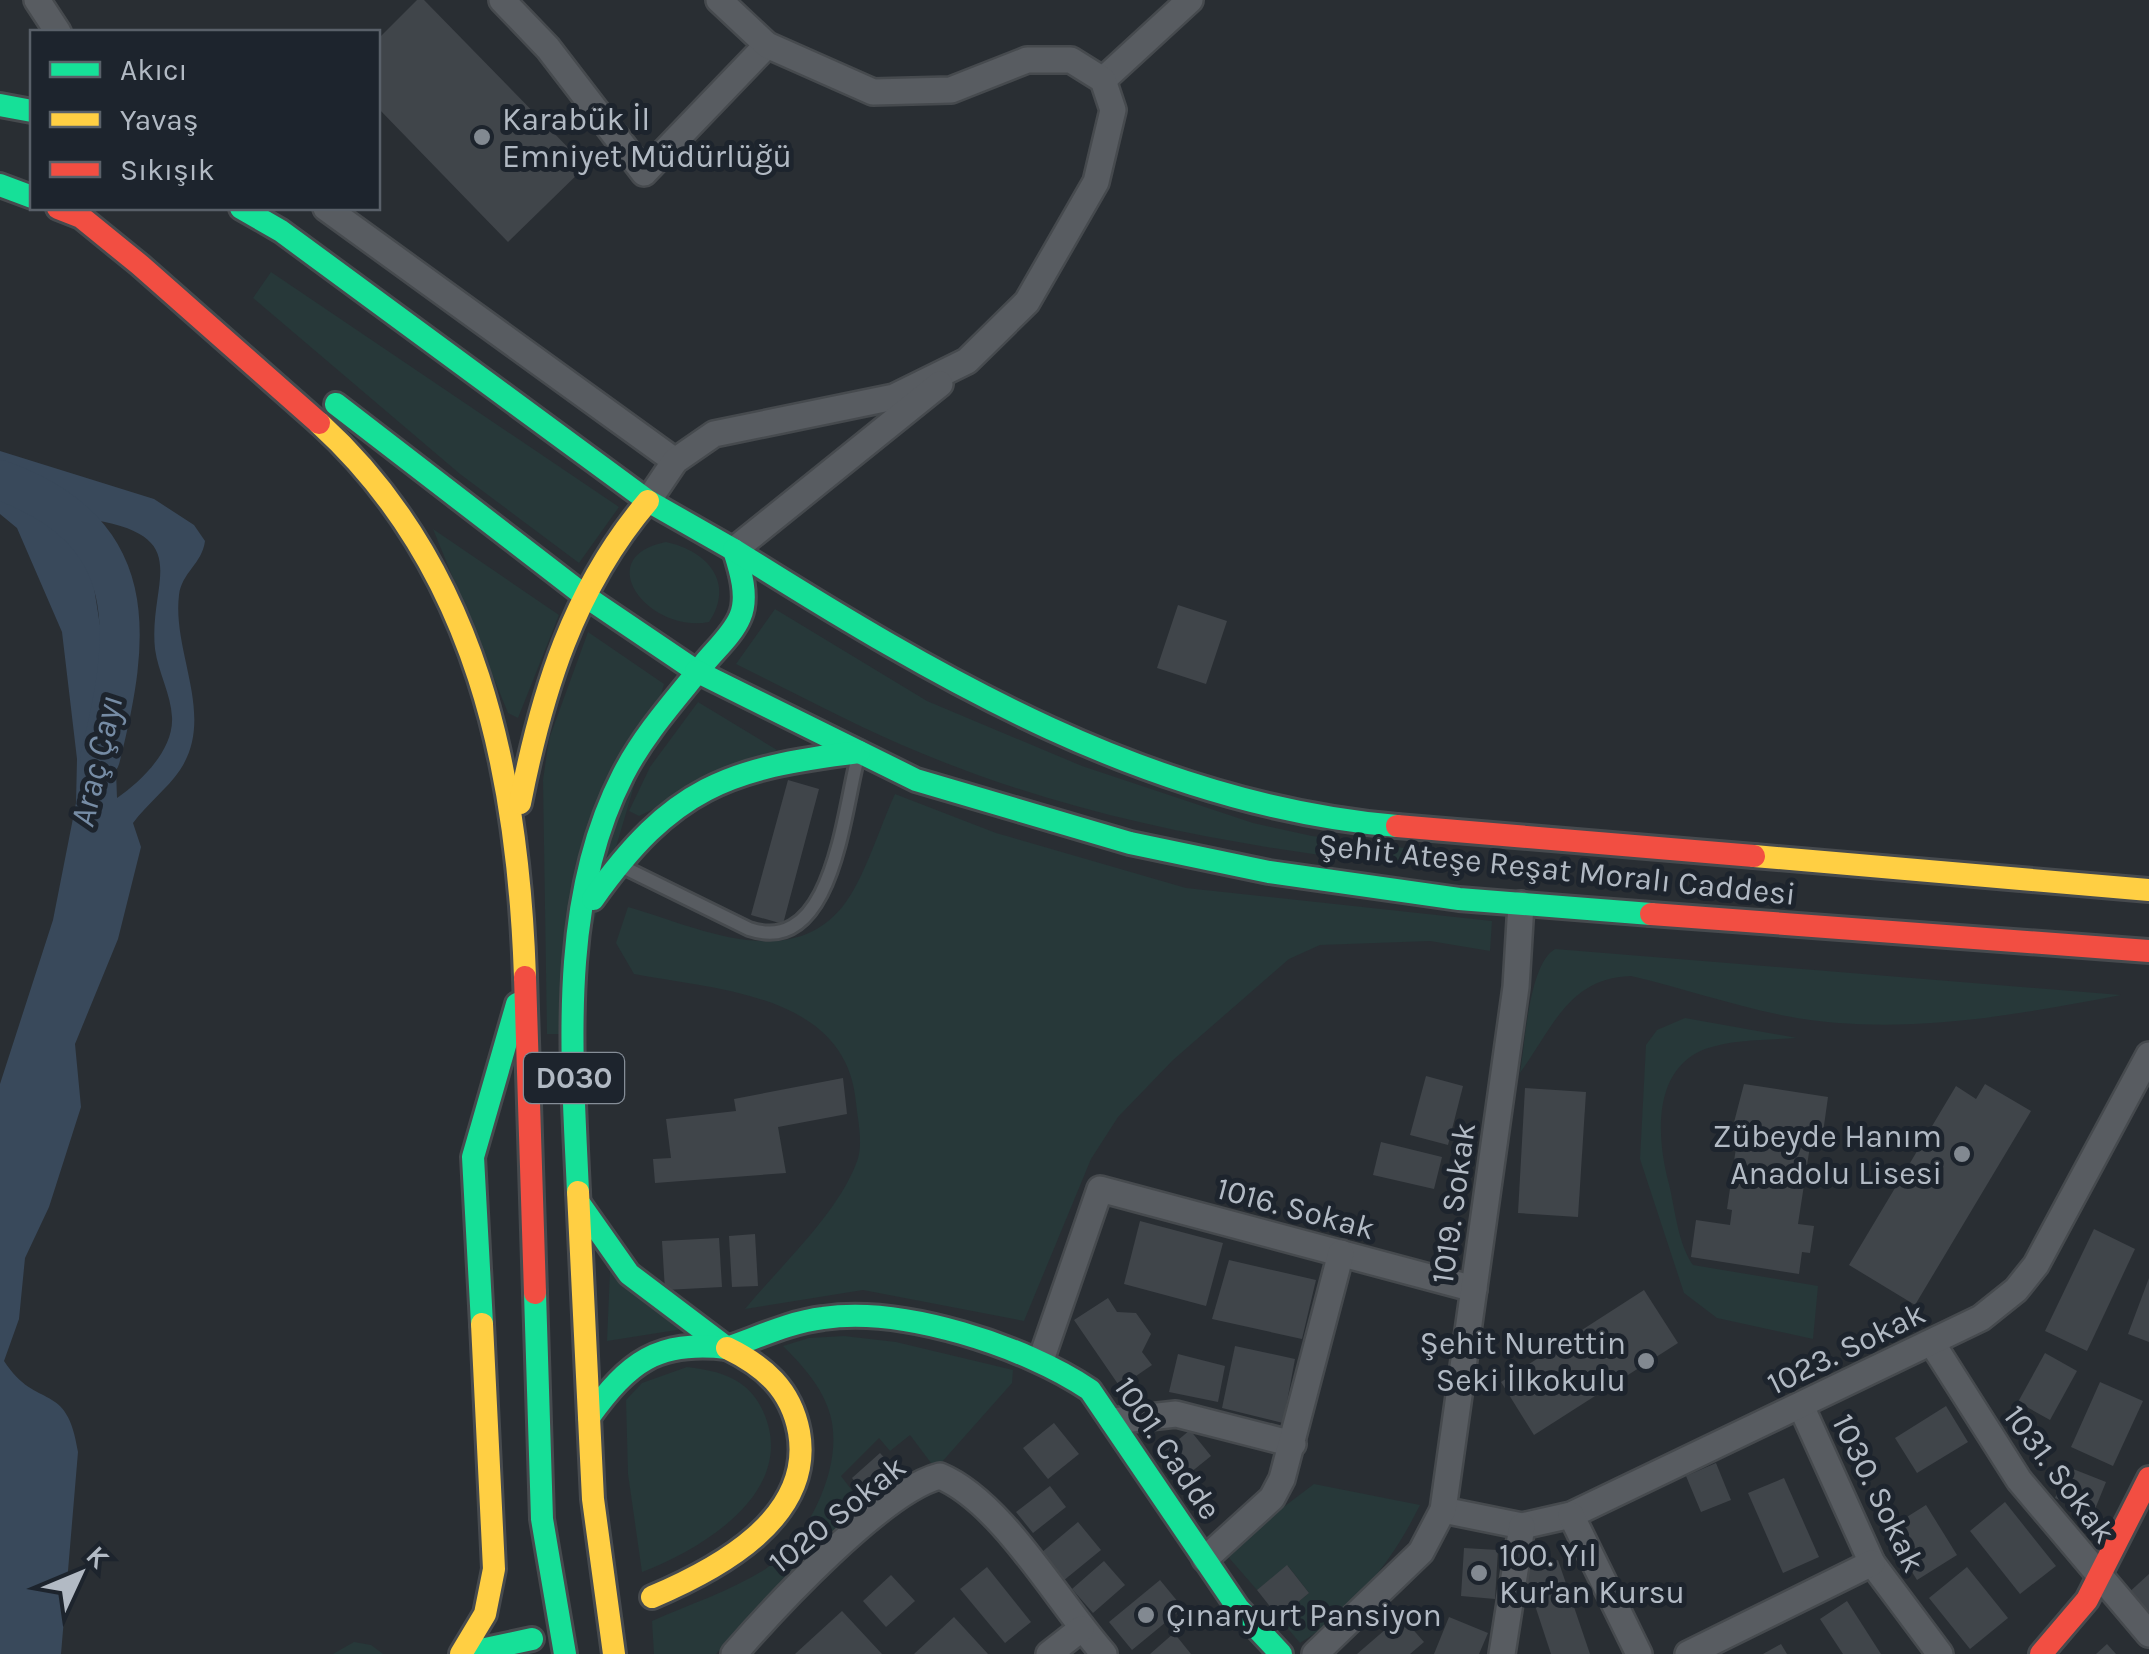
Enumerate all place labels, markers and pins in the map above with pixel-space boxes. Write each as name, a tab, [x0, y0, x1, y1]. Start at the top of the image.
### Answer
place label: Karabük İl Emniyet Müdürlüğü	[502, 101, 792, 175]
marker: Karabük İl Emniyet Müdürlüğü	[471, 126, 493, 148]
place label: Zübeyde Hanım Anadolu Lisesi	[1713, 1118, 1942, 1192]
marker: Zübeyde Hanım Anadolu Lisesi	[1951, 1143, 1973, 1165]
place label: Şehit Nurettin Seki İlkokulu	[1420, 1325, 1626, 1399]
marker: Şehit Nurettin Seki İlkokulu	[1635, 1350, 1657, 1372]
place label: 100. Yıl Kur'an Kursu	[1499, 1537, 1685, 1611]
marker: 100. Yıl Kur'an Kursu	[1468, 1562, 1490, 1584]
place label: Çınaryurt Pansiyon	[1166, 1597, 1442, 1634]
marker: Çınaryurt Pansiyon	[1135, 1604, 1157, 1626]

